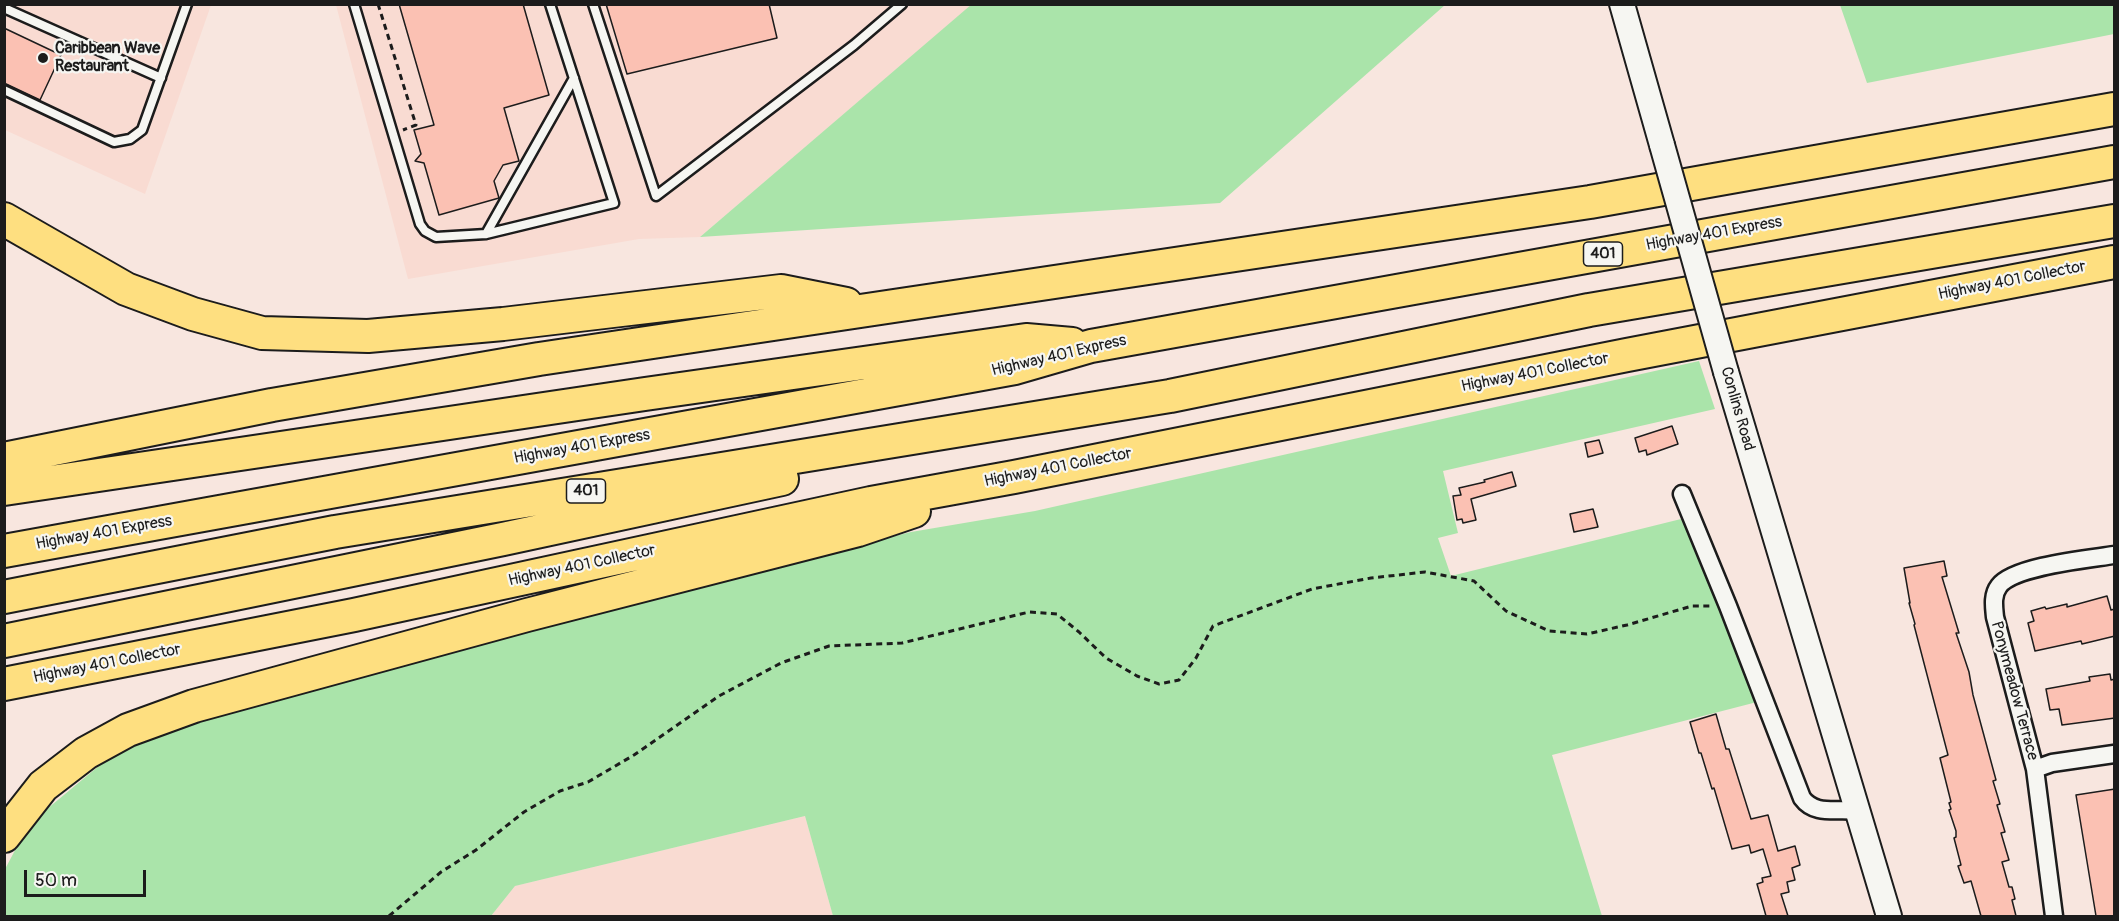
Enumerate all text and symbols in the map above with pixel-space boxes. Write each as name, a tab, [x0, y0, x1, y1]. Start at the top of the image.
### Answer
place label: Caribbean Wave Restaurant	[55, 39, 160, 77]
marker: Caribbean Wave Restaurant	[36, 51, 50, 65]
street label: Highway 401 Express	[1644, 213, 1784, 255]
road number: 401	[1584, 242, 1622, 266]
street label: Highway 401 Collector	[1937, 257, 2087, 305]
street label: Highway 401 Express	[990, 331, 1128, 381]
street label: Highway 401 Collector	[1460, 349, 1610, 397]
street label: Conlins Road	[1716, 365, 1758, 453]
street label: Highway 401 Express	[512, 426, 652, 468]
street label: Highway 401 Collector	[983, 444, 1133, 492]
road number: 401	[566, 479, 606, 503]
street label: Highway 401 Express	[34, 512, 174, 554]
street label: Highway 401 Collector	[507, 541, 657, 591]
street label: Ponymeadow Terrace	[1986, 619, 2042, 763]
street label: Highway 401 Collector	[32, 640, 182, 688]
scale bar	[27, 858, 148, 896]
text: 50 m	[35, 869, 77, 892]

